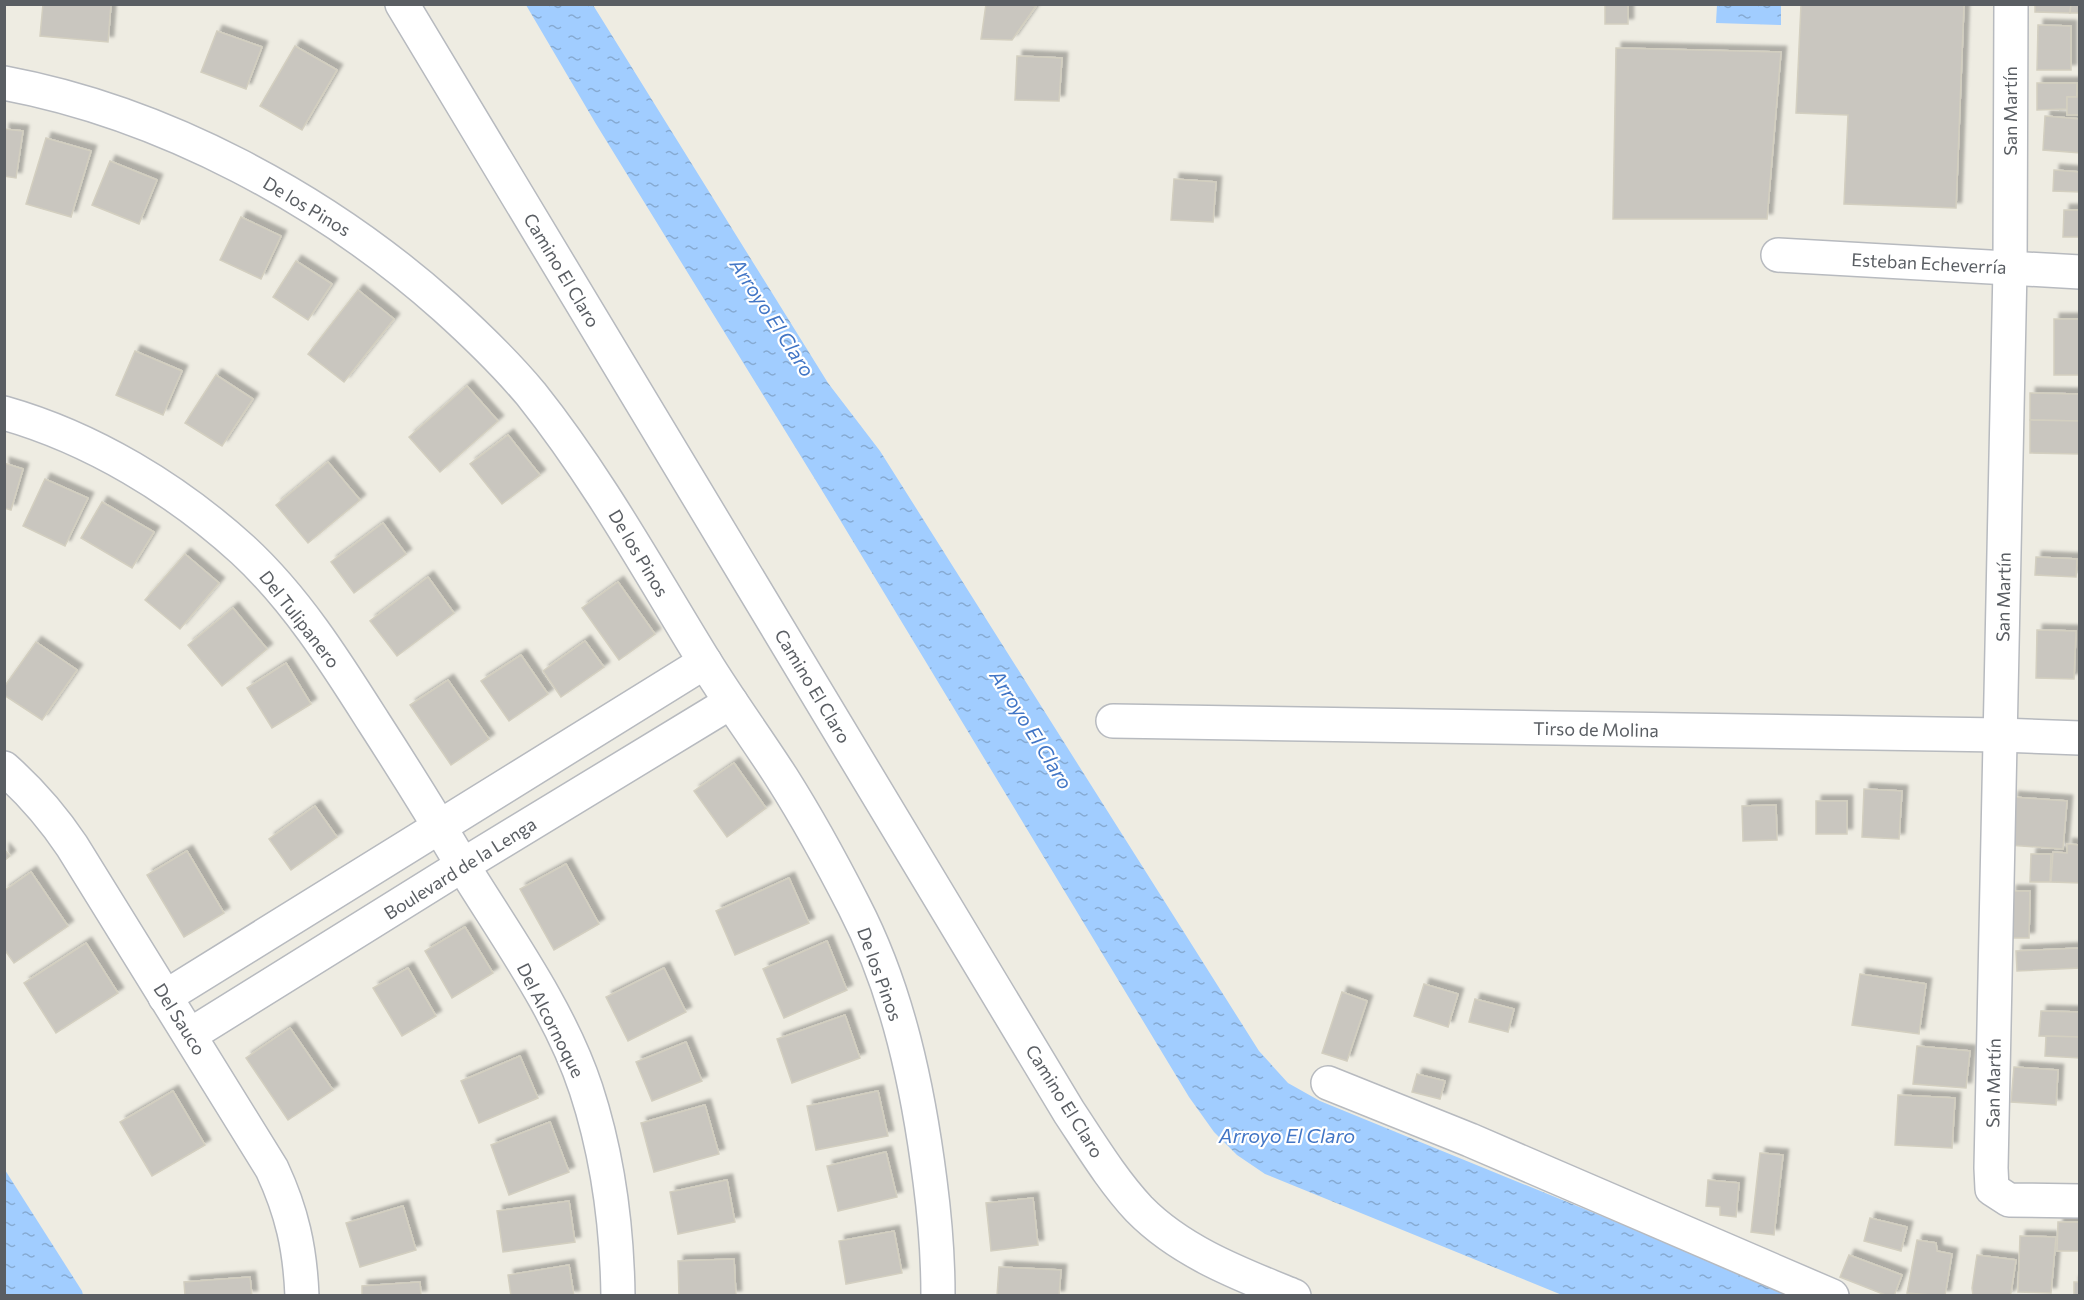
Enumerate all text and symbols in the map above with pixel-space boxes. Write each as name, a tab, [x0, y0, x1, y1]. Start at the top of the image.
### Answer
street label: San Martín	[1999, 66, 2021, 156]
street label: De los Pinos	[259, 171, 355, 241]
street label: Camino El Claro	[519, 209, 605, 331]
street label: Esteban Echeverría	[1851, 248, 2007, 278]
water label: Arroyo El Claro	[725, 252, 820, 381]
street label: De los Pinos	[604, 505, 674, 601]
street label: San Martín	[1991, 552, 2015, 642]
street label: Del Tulipanero	[255, 566, 345, 672]
street label: Camino El Claro	[770, 625, 856, 747]
water label: Arroyo El Claro	[985, 664, 1078, 793]
street label: Tirso de Molina	[1533, 717, 1659, 741]
street label: Boulevard de la Lenga	[380, 812, 540, 924]
street label: De los Pinos	[853, 924, 907, 1024]
street label: Del Alcornoque	[513, 959, 589, 1081]
street label: Del Sauco	[149, 979, 211, 1059]
street label: San Martín	[1981, 1038, 2005, 1128]
street label: Camino El Claro	[1021, 1040, 1109, 1162]
water label: Arroyo El Claro	[1218, 1123, 1355, 1147]

